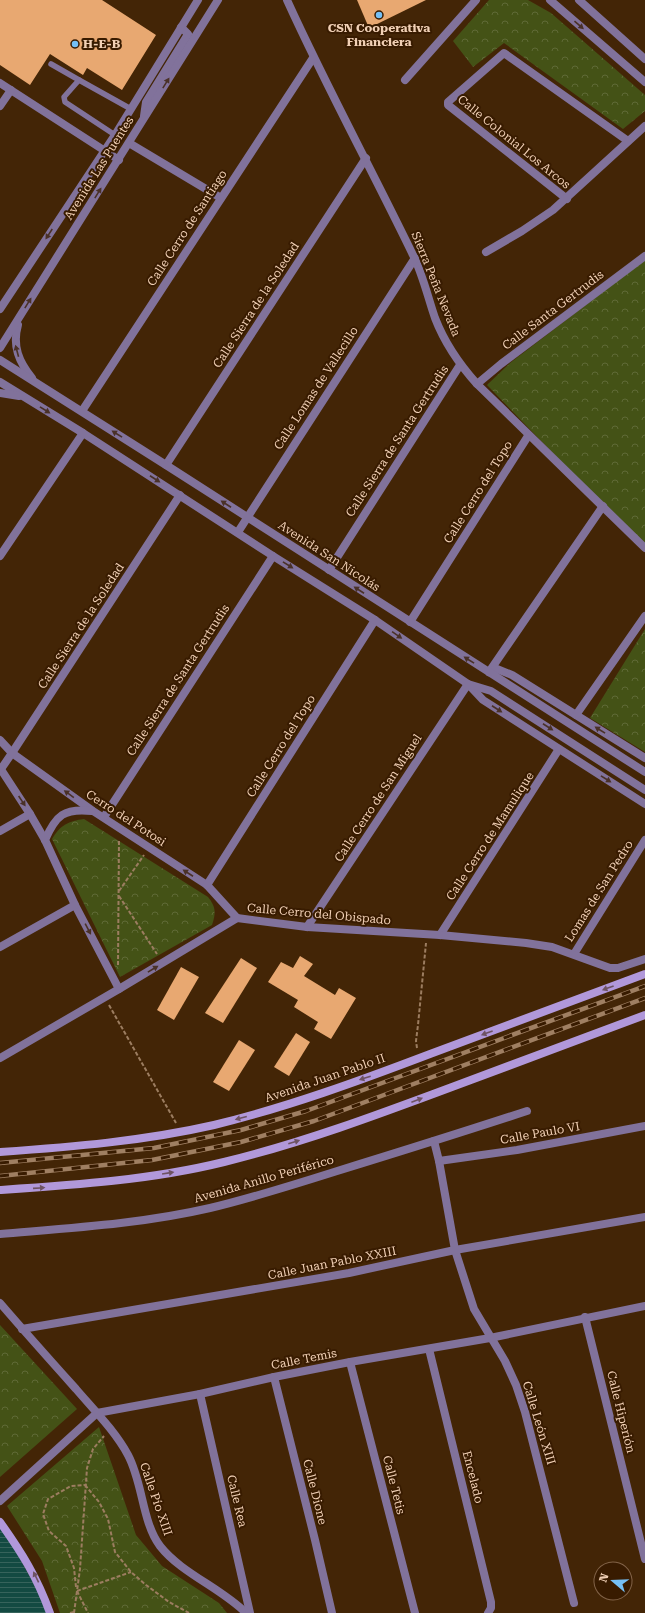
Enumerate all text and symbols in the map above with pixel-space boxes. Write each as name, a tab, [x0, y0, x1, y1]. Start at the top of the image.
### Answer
marker: CSN Cooperativa Financiera	[374, 10, 384, 20]
place label: CSN Cooperativa Financiera	[328, 21, 430, 49]
one-way arrow	[574, 21, 585, 30]
place label: H-E-B	[83, 37, 121, 51]
marker: H-E-B	[70, 39, 80, 49]
one-way arrow	[162, 78, 170, 88]
street label: Calle Colonial Los Arcos	[455, 92, 573, 192]
street label: Avenida Las Puentes	[61, 113, 137, 222]
street label: Calle Cerro de Santiago	[144, 167, 230, 289]
one-way arrow	[94, 187, 101, 199]
one-way arrow	[46, 228, 53, 240]
street label: Sierra Peña Nevada	[409, 230, 464, 339]
street label: Calle Sierra de la Soledad	[210, 239, 302, 370]
street label: Calle Santa Gertrudis	[500, 267, 607, 353]
one-way arrow	[25, 297, 32, 309]
street label: Calle Lomas de Vallecillo	[271, 324, 361, 452]
one-way arrow	[14, 345, 20, 357]
street label: Calle Sierra de Santa Gertrudis	[343, 362, 451, 519]
one-way arrow	[39, 406, 51, 413]
one-way arrow	[111, 430, 123, 437]
street label: Calle Cerro del Topo	[441, 438, 515, 546]
one-way arrow	[149, 476, 161, 483]
one-way arrow	[221, 500, 231, 508]
street label: Avenida San Nicolás	[276, 518, 383, 594]
street label: Calle Sierra de la Soledad	[35, 560, 127, 691]
one-way arrow	[283, 561, 293, 569]
one-way arrow	[353, 586, 365, 593]
street label: Calle Sierra de Santa Gertrudis	[124, 601, 232, 758]
one-way arrow	[392, 631, 402, 639]
one-way arrow	[463, 656, 475, 663]
street label: Calle Cerro del Topo	[244, 692, 318, 800]
one-way arrow	[492, 705, 502, 713]
one-way arrow	[542, 724, 553, 731]
one-way arrow	[594, 727, 606, 734]
street label: Calle Cerro de San Miguel	[331, 731, 425, 864]
street label: Calle Cerro de Mamulique	[443, 769, 537, 903]
one-way arrow	[601, 776, 612, 783]
street label: Cerro del Potosi	[83, 787, 169, 849]
one-way arrow	[63, 790, 74, 798]
one-way arrow	[18, 795, 25, 807]
street label: Lomas de San Pedro	[562, 838, 636, 944]
one-way arrow	[183, 869, 194, 877]
street label: Calle Cerro del Obispado	[246, 901, 392, 927]
one-way arrow	[84, 923, 91, 934]
one-way arrow	[147, 966, 159, 973]
one-way arrow	[602, 985, 614, 991]
one-way arrow	[480, 1030, 492, 1036]
street label: Avenida Juan Pablo II	[263, 1051, 387, 1105]
one-way arrow	[358, 1075, 370, 1081]
one-way arrow	[412, 1097, 424, 1103]
one-way arrow	[235, 1115, 247, 1121]
street label: Calle Paulo VI	[499, 1119, 581, 1147]
one-way arrow	[289, 1139, 301, 1145]
street label: Avenida Anillo Periférico	[192, 1152, 336, 1206]
one-way arrow	[162, 1170, 174, 1176]
one-way arrow	[33, 1184, 45, 1191]
street label: Calle Juan Pablo XXIII	[267, 1244, 397, 1282]
street label: Calle Temis	[270, 1346, 338, 1372]
street label: Calle Hiperión	[604, 1369, 638, 1455]
street label: Calle León XIII	[520, 1379, 558, 1467]
street label: Encelado	[460, 1449, 486, 1505]
street label: Calle Tetis	[380, 1454, 408, 1516]
street label: Calle Dione	[300, 1458, 330, 1527]
street label: Calle Pío XIII	[137, 1461, 175, 1537]
street label: Calle Rea	[224, 1473, 250, 1529]
north arrow	[593, 1561, 633, 1601]
one-way arrow	[32, 1571, 39, 1583]
text: N	[596, 1571, 612, 1584]

